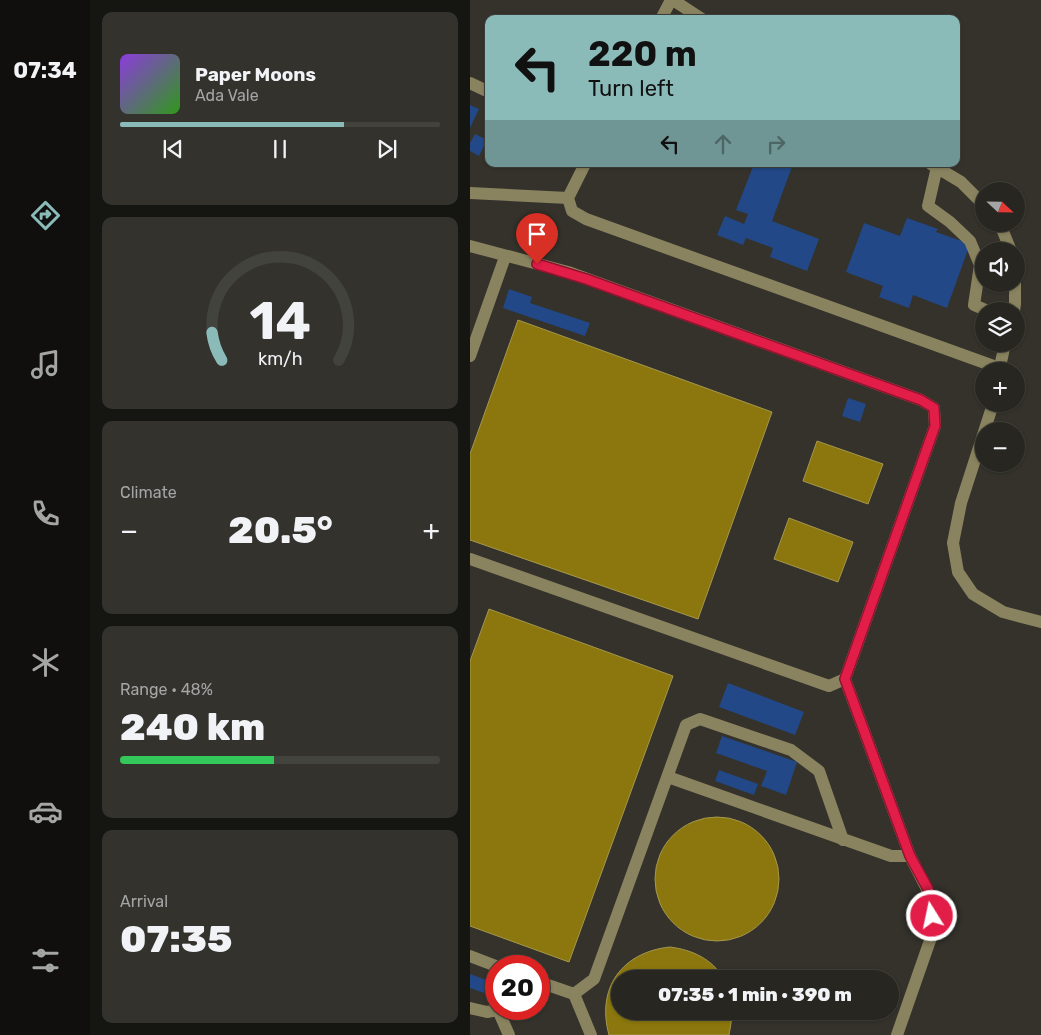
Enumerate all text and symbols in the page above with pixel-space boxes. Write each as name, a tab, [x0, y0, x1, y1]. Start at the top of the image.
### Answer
text: 220 m	[588, 33, 697, 75]
icon: left	[505, 35, 570, 100]
text: 07:34	[13, 57, 77, 84]
text: Paper Moons	[195, 63, 316, 86]
text: Turn left	[588, 75, 674, 102]
text: Ada Vale	[195, 86, 259, 105]
icon: left	[656, 130, 684, 158]
icon: ahead	[709, 130, 737, 158]
icon: right	[762, 130, 790, 158]
icon: previous	[159, 135, 187, 163]
icon: pause	[266, 135, 294, 163]
icon: next	[373, 135, 401, 163]
north arrow	[975, 182, 1025, 232]
map controls	[975, 182, 1025, 472]
icon: directions	[28, 198, 63, 233]
pin	[516, 213, 558, 264]
icon: arrive	[523, 220, 551, 248]
button: sound	[975, 242, 1025, 292]
text: 14	[249, 290, 311, 352]
button: layers	[975, 302, 1025, 352]
icon: music	[28, 347, 63, 382]
text: km/h	[258, 348, 302, 369]
button: +	[975, 362, 1025, 412]
button: −	[975, 422, 1025, 472]
text: Climate	[120, 483, 177, 502]
icon: phone	[28, 496, 63, 531]
text: 20.5°	[228, 507, 333, 553]
text: −	[120, 514, 138, 547]
text: +	[423, 514, 440, 547]
icon: climate	[28, 645, 63, 680]
text: Range · 48%	[120, 680, 213, 699]
text: 240 km	[120, 704, 265, 750]
icon: car	[28, 794, 63, 829]
position arrow	[905, 889, 957, 941]
text: Arrival	[120, 892, 168, 911]
text: 07:35	[120, 916, 232, 962]
icon: filters	[28, 943, 63, 978]
speed limit sign: 20	[485, 955, 550, 1020]
text: 07:35 · 1 min · 390 m	[658, 983, 852, 1006]

